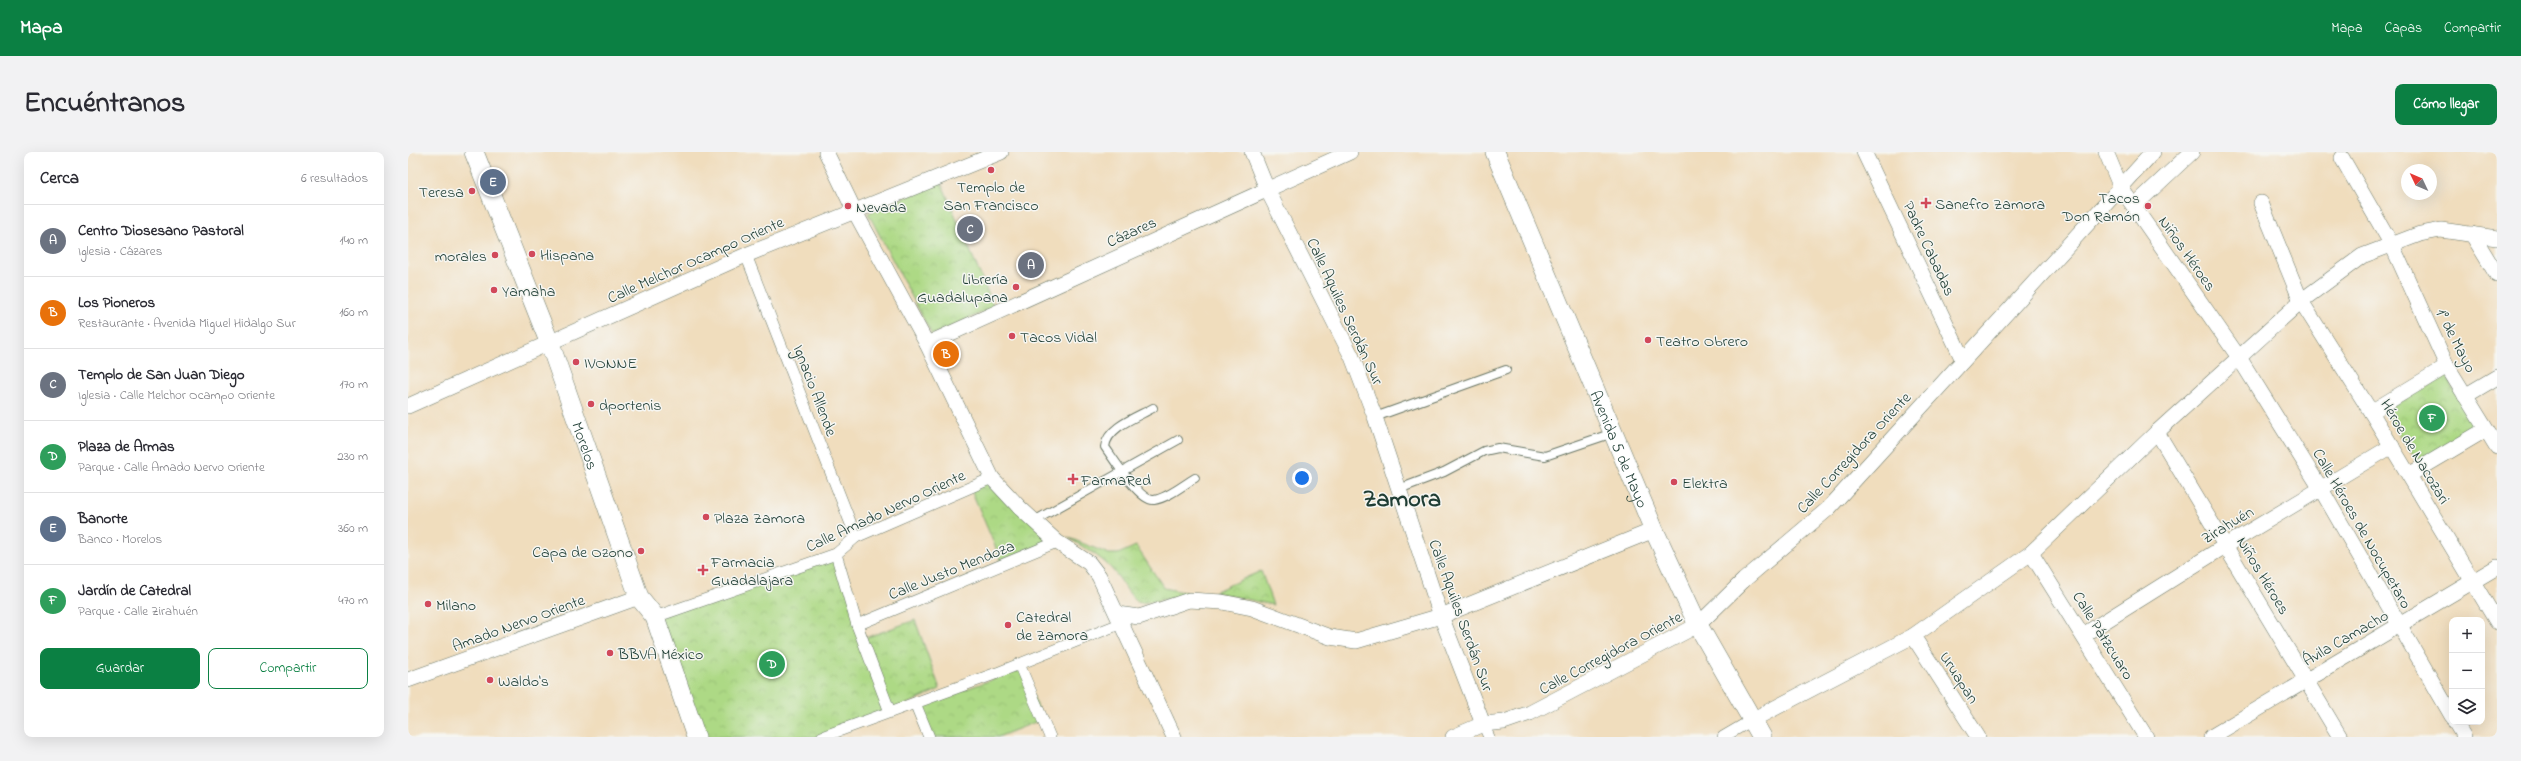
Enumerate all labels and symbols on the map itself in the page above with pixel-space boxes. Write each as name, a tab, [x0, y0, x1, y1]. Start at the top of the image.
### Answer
north arrow	[2401, 164, 2437, 200]
marker: Templo de San Francisco	[986, 165, 996, 175]
pin: E	[480, 167, 506, 197]
place label: Templo de San Francisco	[944, 176, 1038, 218]
place label: Teresa	[419, 181, 464, 205]
marker: Teresa	[467, 186, 477, 196]
place label: Tacos Don Ramón	[2061, 187, 2140, 229]
place label: Sanefro Zamora	[1935, 193, 2045, 217]
place label: Nevada	[856, 196, 906, 220]
street label: Padre Cabadas	[1896, 197, 1961, 300]
marker: Sanefro Zamora	[1920, 197, 1932, 209]
marker: Nevada	[843, 201, 853, 211]
marker: Tacos Don Ramón	[2143, 201, 2153, 211]
street label: Calle Melchor Ocampo Oriente	[604, 211, 789, 311]
street label: Cázares	[1103, 211, 1161, 254]
street label: Niños Héroes	[2152, 212, 2221, 297]
pin: C	[957, 214, 983, 244]
street label: Calle Aquiles Serdán Sur	[1299, 234, 1389, 390]
place label: Hispana	[540, 244, 594, 268]
place label: morales	[435, 245, 487, 269]
marker: Hispana	[527, 249, 537, 259]
marker: morales	[490, 250, 500, 260]
pin: A	[1018, 250, 1044, 280]
place label: Librería Guadalupana	[917, 268, 1008, 310]
place label: Yamaha	[502, 280, 555, 304]
marker: Librería Guadalupana	[1011, 282, 1021, 292]
marker: Yamaha	[489, 285, 499, 295]
street label: 1° de Mayo	[2429, 304, 2482, 377]
place label: Tacos Vidal	[1020, 326, 1097, 350]
place label: Teatro Obrero	[1656, 330, 1748, 354]
marker: Tacos Vidal	[1007, 331, 1017, 341]
marker: Teatro Obrero	[1643, 335, 1653, 345]
pin: B	[933, 339, 959, 369]
street label: Ignacio Allende	[786, 341, 843, 441]
place label: IVONNE	[584, 352, 637, 376]
marker: IVONNE	[571, 357, 581, 367]
street label: Calle Corregidora Oriente	[1791, 386, 1918, 520]
street label: Avenida 5 de Mayo	[1583, 387, 1653, 512]
place label: dportenis	[599, 394, 661, 418]
street label: Héroe de Nacozari	[2373, 395, 2455, 509]
marker: dportenis	[586, 399, 596, 409]
pin: F	[2419, 403, 2445, 433]
street label: Morelos	[564, 419, 603, 473]
street label: Calle Héroes de Nocupetaro	[2305, 444, 2417, 614]
street label: Calle Amado Nervo Oriente	[802, 464, 970, 559]
your location	[1292, 468, 1312, 488]
place label: FarmaRed	[1080, 469, 1151, 493]
place label: Elektra	[1682, 472, 1728, 496]
marker: FarmaRed	[1068, 474, 1078, 484]
marker: Elektra	[1669, 477, 1679, 487]
district label: Zamora	[1363, 483, 1441, 518]
street label: Zirahuén	[2197, 501, 2259, 551]
place label: Plaza Zamora	[714, 507, 805, 531]
marker: Plaza Zamora	[701, 512, 711, 522]
street label: Niños Héroes	[2230, 533, 2295, 620]
street label: Calle Justo Mendoza	[885, 535, 1018, 607]
street label: Calle Aquiles Serdán Sur	[1421, 536, 1499, 695]
place label: Capa de Ozono	[532, 541, 633, 565]
marker: Capa de Ozono	[636, 546, 646, 556]
place label: Farmacia Guadalajara	[710, 551, 793, 593]
marker: Farmacia Guadalajara	[698, 565, 708, 575]
street label: Calle Pátzcuaro	[2065, 587, 2139, 685]
street label: Amado Nervo Oriente	[449, 588, 589, 659]
place label: Milano	[436, 594, 476, 618]
marker: Milano	[423, 599, 433, 609]
street label: Ávila Camacho	[2299, 604, 2393, 673]
street label: Calle Corregidora Oriente	[1535, 605, 1688, 702]
place label: Catedral de Zamora	[1016, 606, 1088, 648]
marker: Catedral de Zamora	[1003, 620, 1013, 630]
place label: BBVA México	[617, 643, 703, 667]
street label: Uruapan	[1932, 647, 1984, 709]
marker: BBVA México	[605, 648, 615, 658]
pin: D	[759, 649, 785, 679]
place label: Waldo's	[498, 670, 549, 694]
marker: Waldo's	[485, 675, 495, 685]

